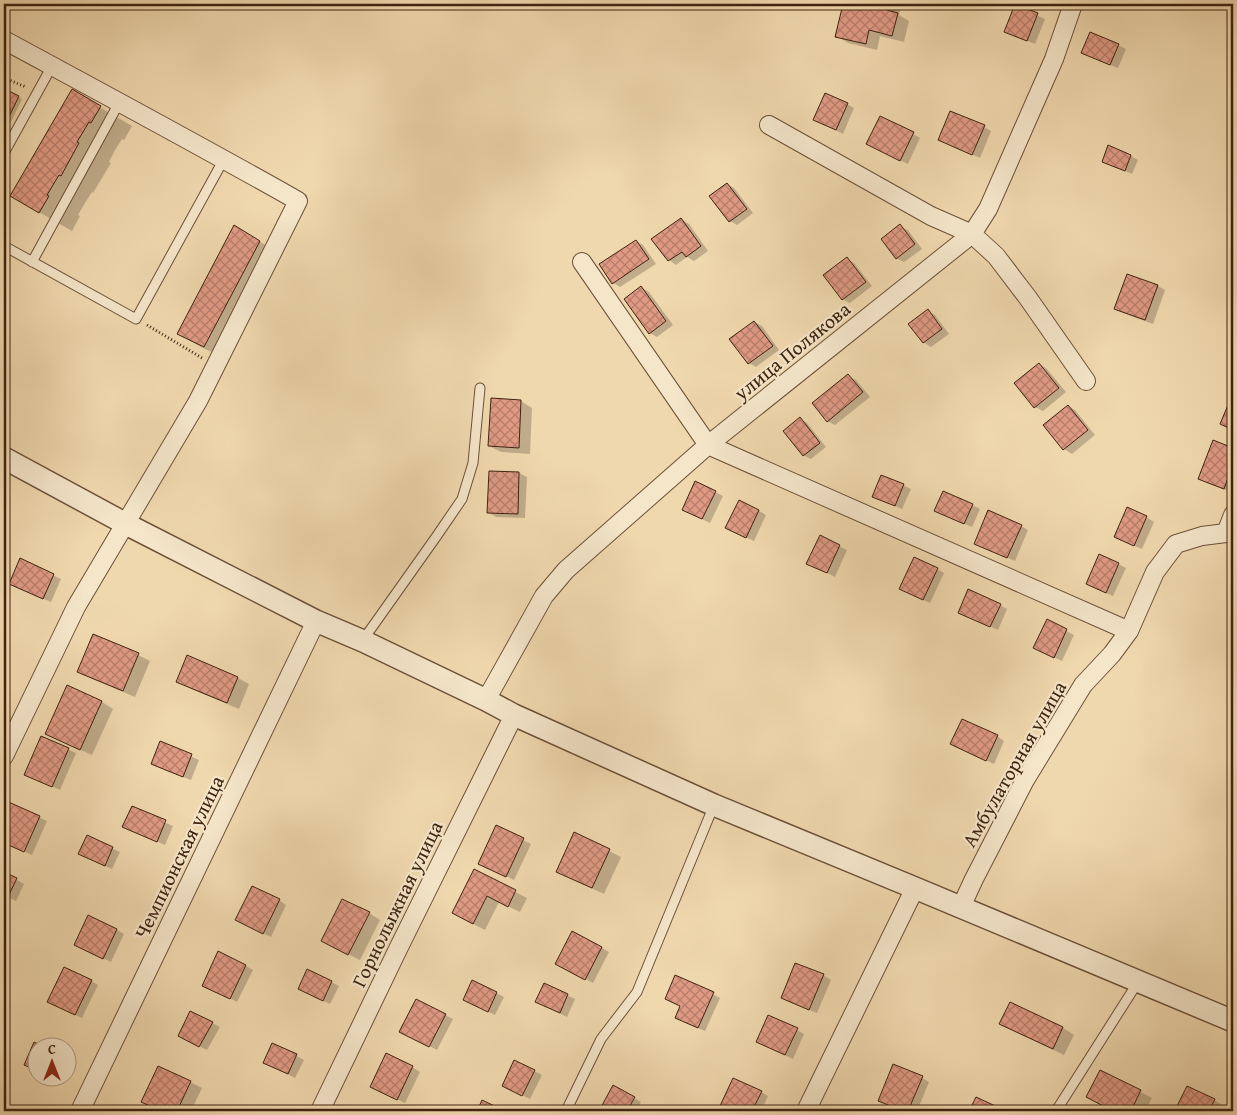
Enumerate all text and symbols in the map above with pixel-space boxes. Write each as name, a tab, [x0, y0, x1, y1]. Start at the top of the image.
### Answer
street label: улица Полякова	[726, 294, 857, 407]
street label: Амбулаторная улица	[954, 675, 1073, 852]
street label: Чемпионская улица	[126, 770, 231, 943]
street label: Горнолыжная улица	[344, 815, 450, 992]
north arrow	[28, 1038, 78, 1088]
text: С	[48, 1039, 56, 1059]

